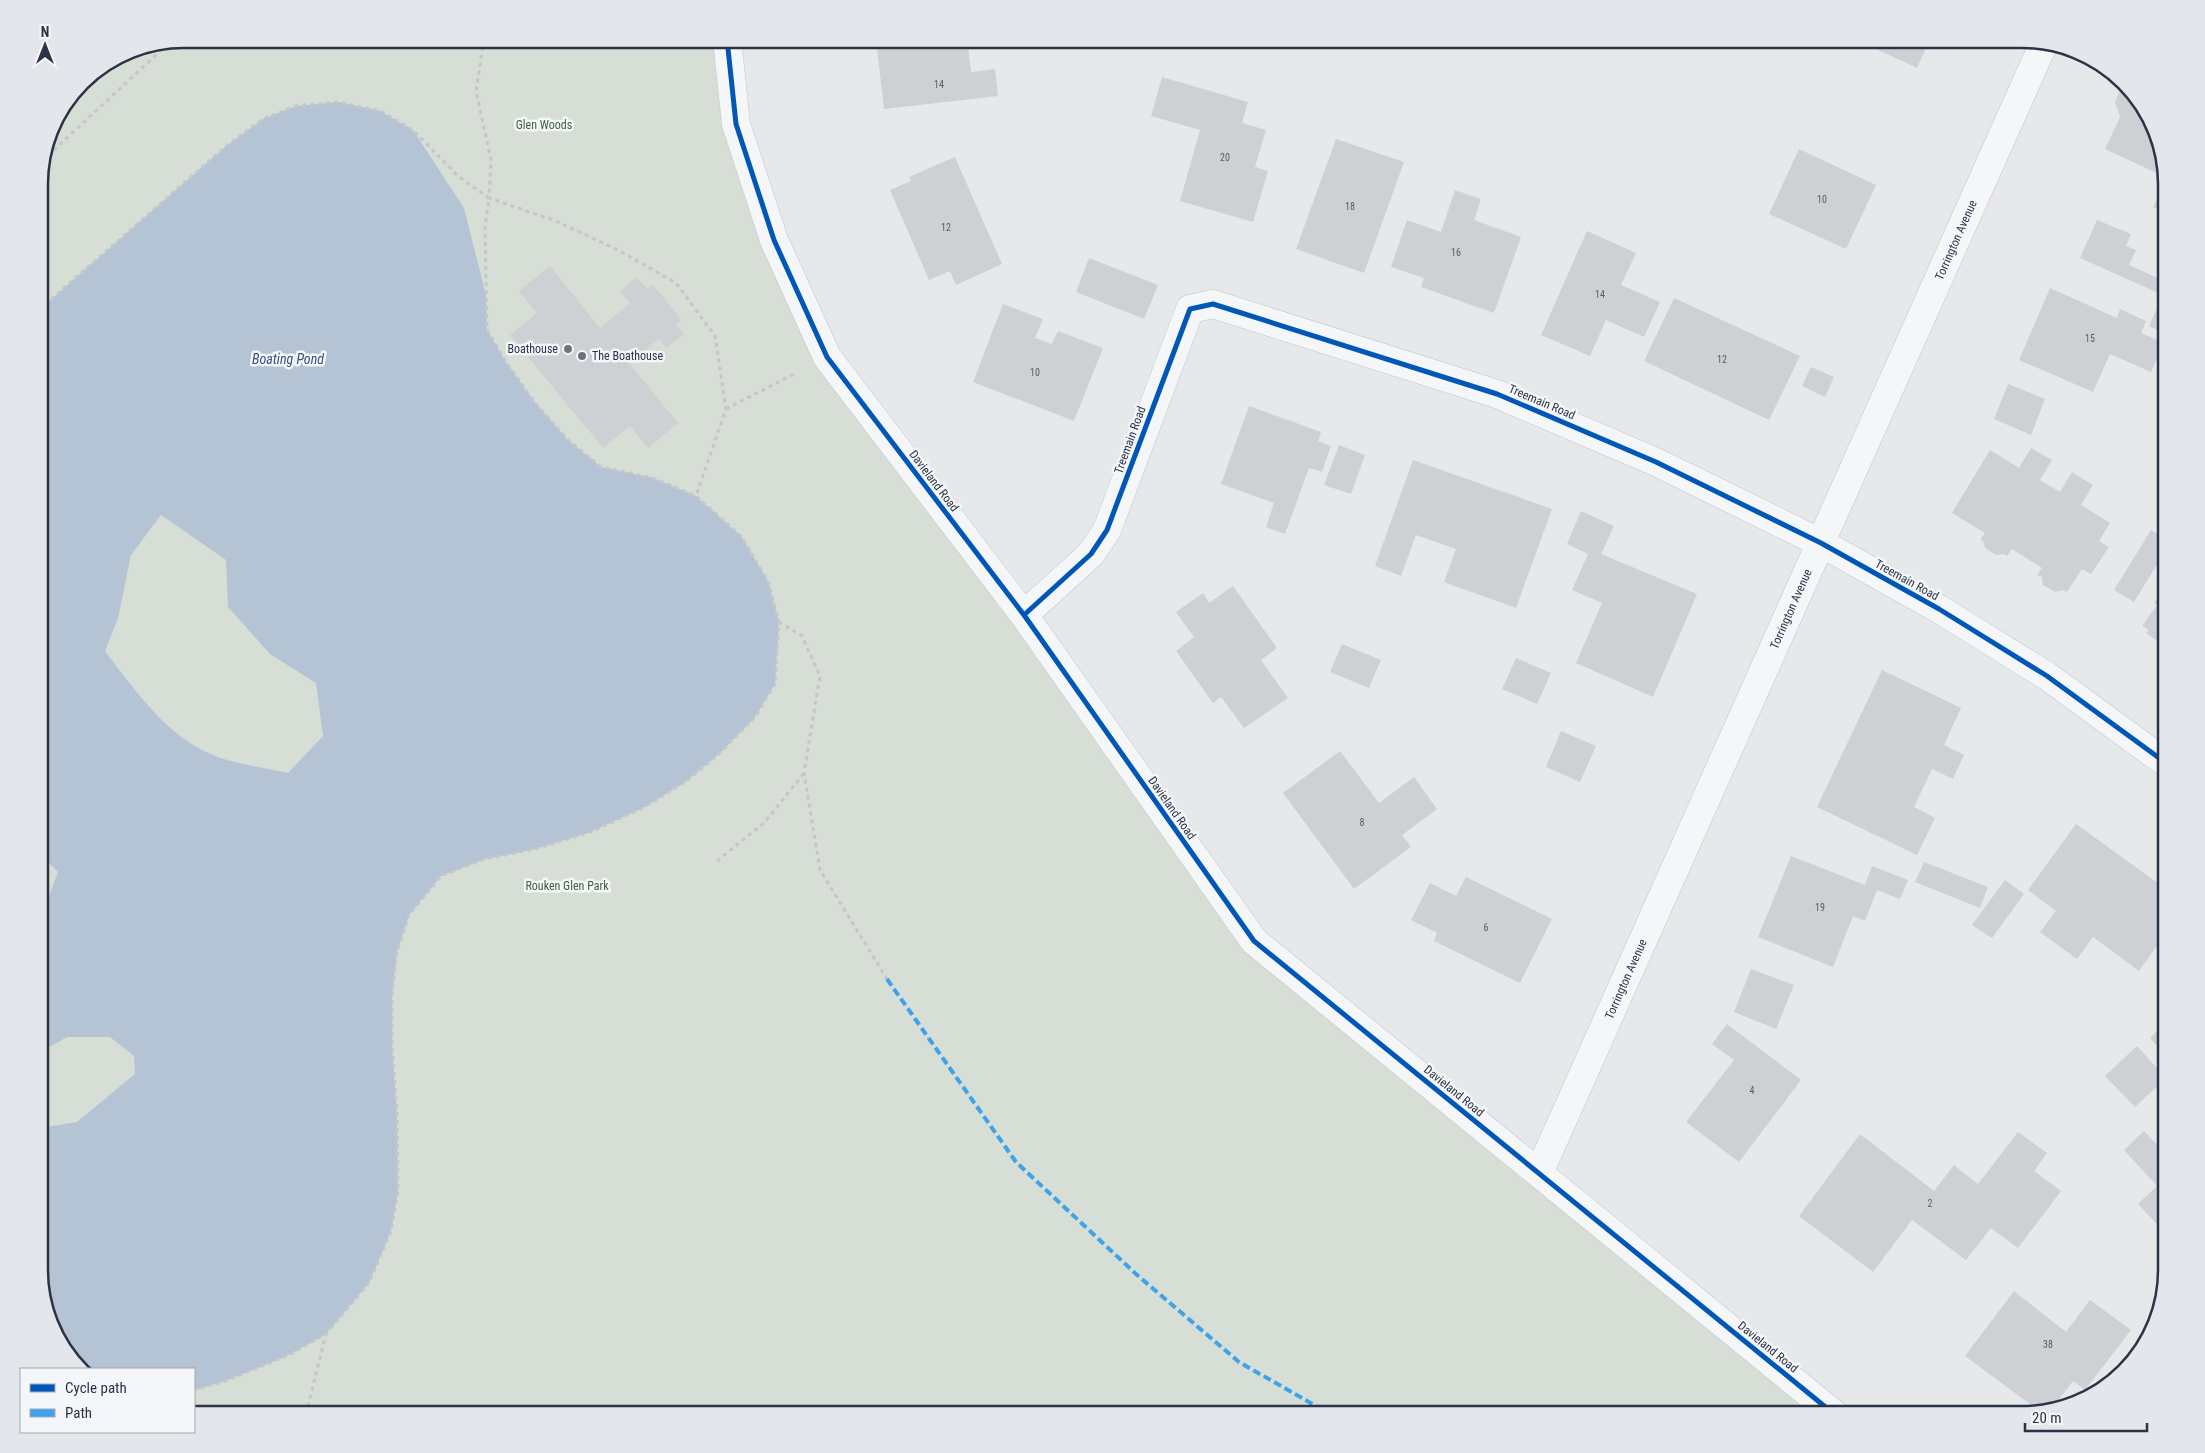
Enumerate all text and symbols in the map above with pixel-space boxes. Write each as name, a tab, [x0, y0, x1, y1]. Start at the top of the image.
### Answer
north arrow	[20, 20, 70, 70]
text: N	[41, 24, 49, 40]
house number: 14	[934, 79, 944, 90]
park label: Glen Woods	[516, 118, 572, 132]
house number: 20	[1220, 152, 1230, 163]
house number: 10	[1817, 194, 1827, 205]
street label: Torrington Avenue	[1932, 198, 1980, 282]
house number: 18	[1345, 201, 1355, 212]
house number: 12	[941, 222, 951, 233]
house number: 16	[1451, 247, 1461, 258]
house number: 14	[1595, 289, 1605, 300]
house number: 15	[2085, 333, 2095, 344]
place label: Boathouse	[507, 342, 558, 356]
marker: Boathouse	[562, 343, 574, 355]
place label: The Boathouse	[592, 349, 663, 363]
marker: The Boathouse	[576, 350, 588, 362]
water label: Boating Pond	[252, 351, 324, 367]
house number: 12	[1717, 354, 1727, 365]
house number: 10	[1030, 367, 1040, 378]
street label: Treemain Road	[1507, 382, 1577, 422]
street label: Treemain Road	[1111, 404, 1149, 476]
street label: Davieland Road	[906, 448, 962, 514]
street label: Treemain Road	[1873, 557, 1941, 603]
street label: Torrington Avenue	[1767, 567, 1815, 651]
street label: Davieland Road	[1145, 774, 1199, 842]
house number: 8	[1360, 817, 1365, 828]
park label: Rouken Glen Park	[525, 879, 609, 893]
house number: 19	[1815, 902, 1825, 913]
house number: 6	[1484, 922, 1489, 933]
street label: Torrington Avenue	[1602, 937, 1650, 1021]
street label: Davieland Road	[1421, 1063, 1487, 1119]
house number: 4	[1750, 1085, 1755, 1096]
house number: 2	[1928, 1198, 1933, 1209]
street label: Davieland Road	[1735, 1319, 1801, 1375]
house number: 38	[2043, 1339, 2053, 1350]
legend	[20, 1368, 195, 1433]
text: Cycle path	[65, 1379, 127, 1397]
scale bar	[2025, 1400, 2148, 1432]
text: Path	[65, 1404, 92, 1422]
text: 20 m	[2032, 1409, 2062, 1427]

